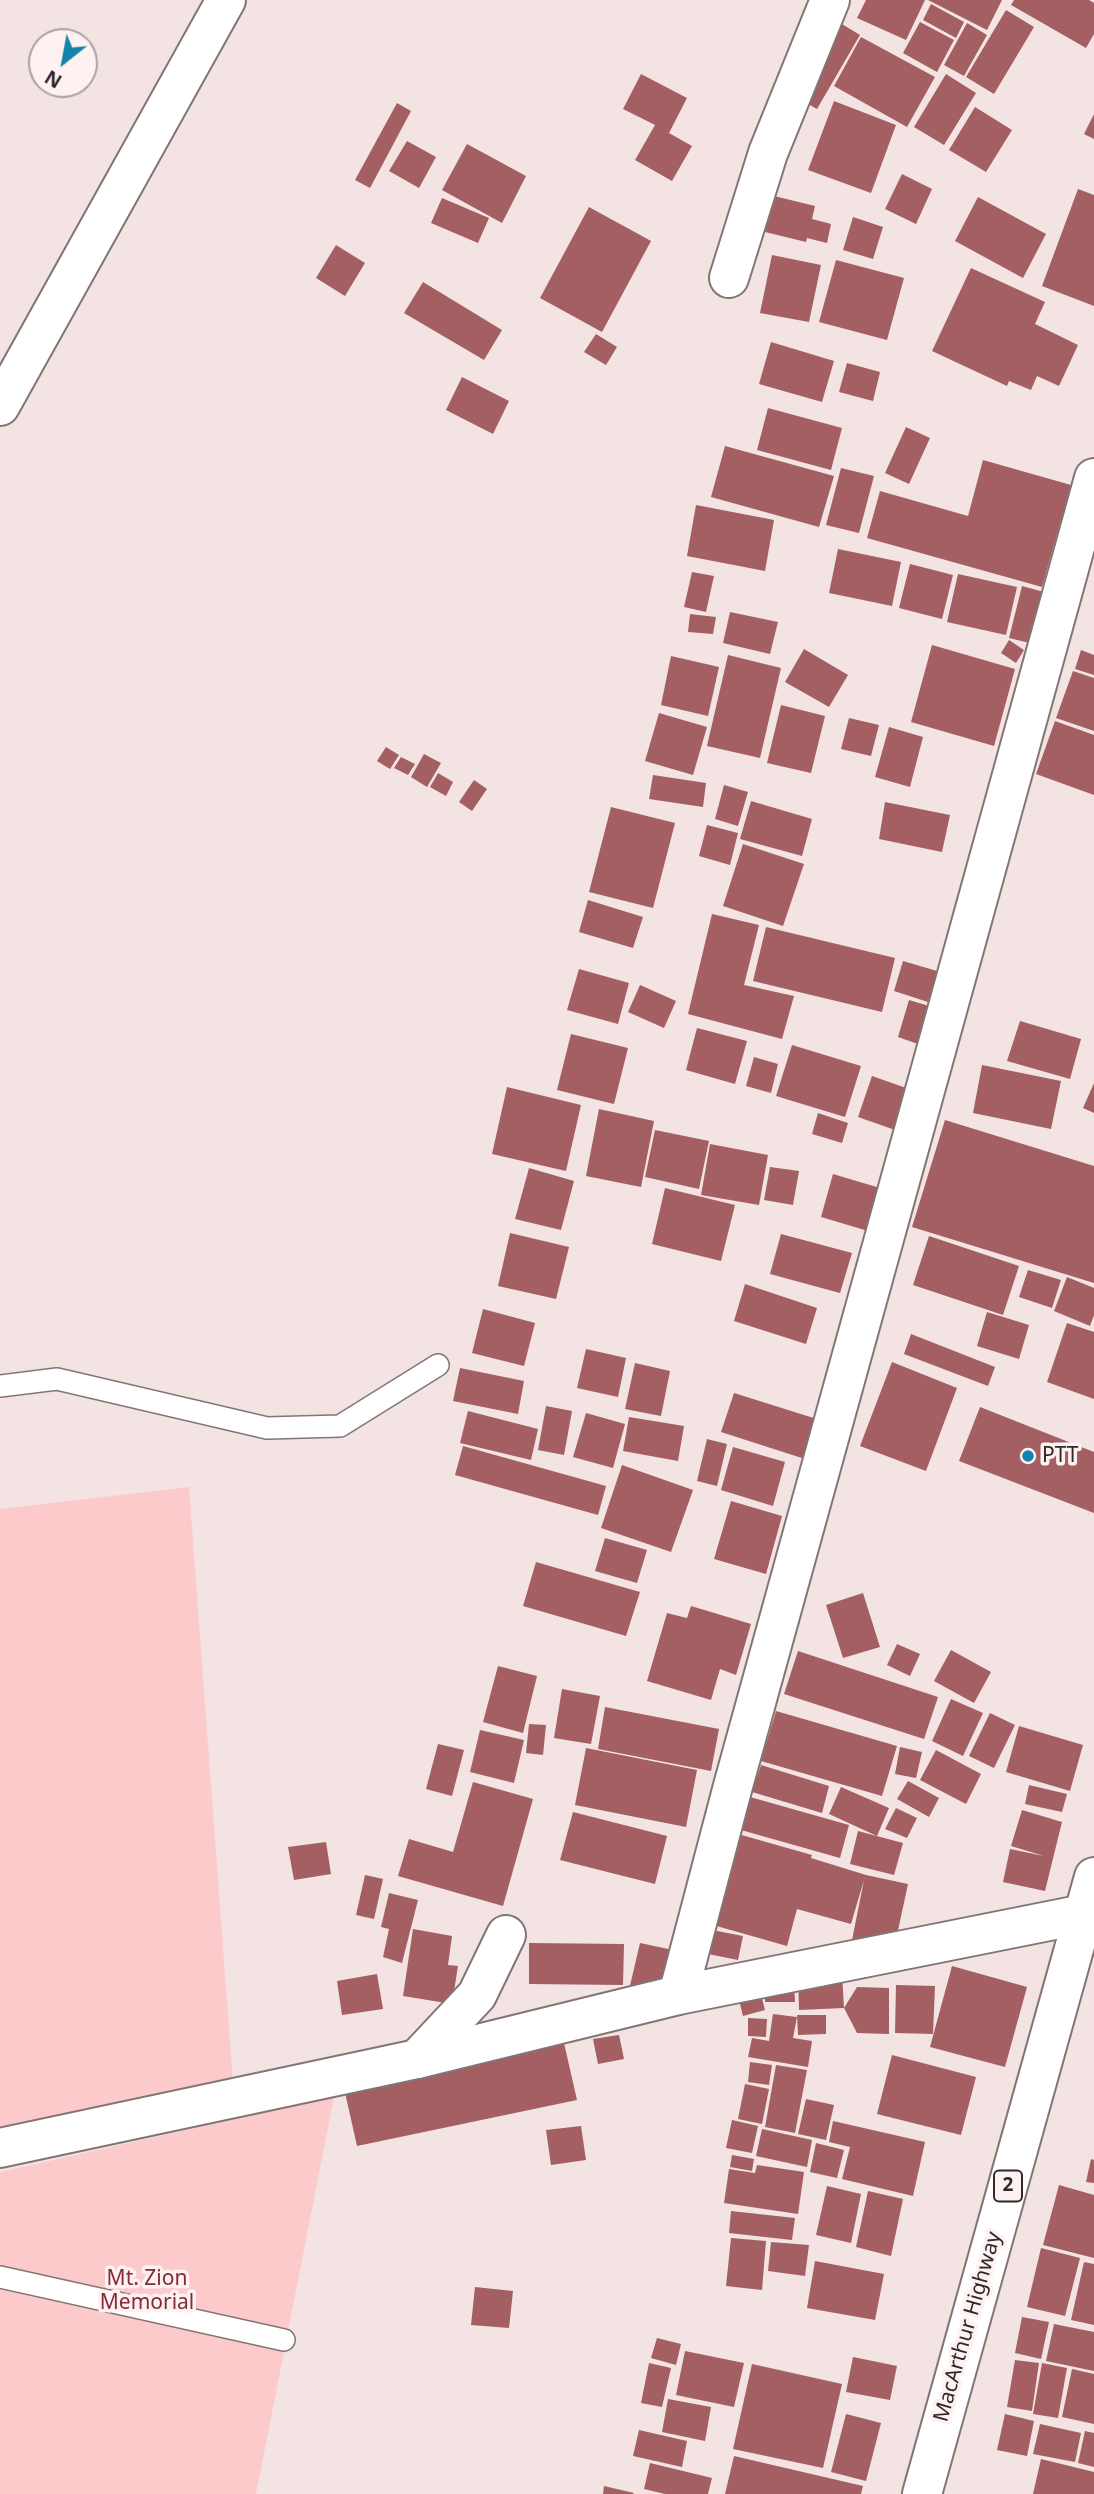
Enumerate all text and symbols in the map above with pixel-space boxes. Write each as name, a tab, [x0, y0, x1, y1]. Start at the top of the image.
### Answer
north arrow	[28, 28, 98, 98]
text: N	[40, 64, 67, 94]
place label: PTT	[1042, 1443, 1078, 1469]
marker: PTT	[1020, 1448, 1036, 1464]
road number: 2	[994, 2170, 1022, 2202]
street label: MacArthur Highway	[929, 2229, 1007, 2425]
park label: Mt. Zion Memorial	[100, 2266, 194, 2316]

